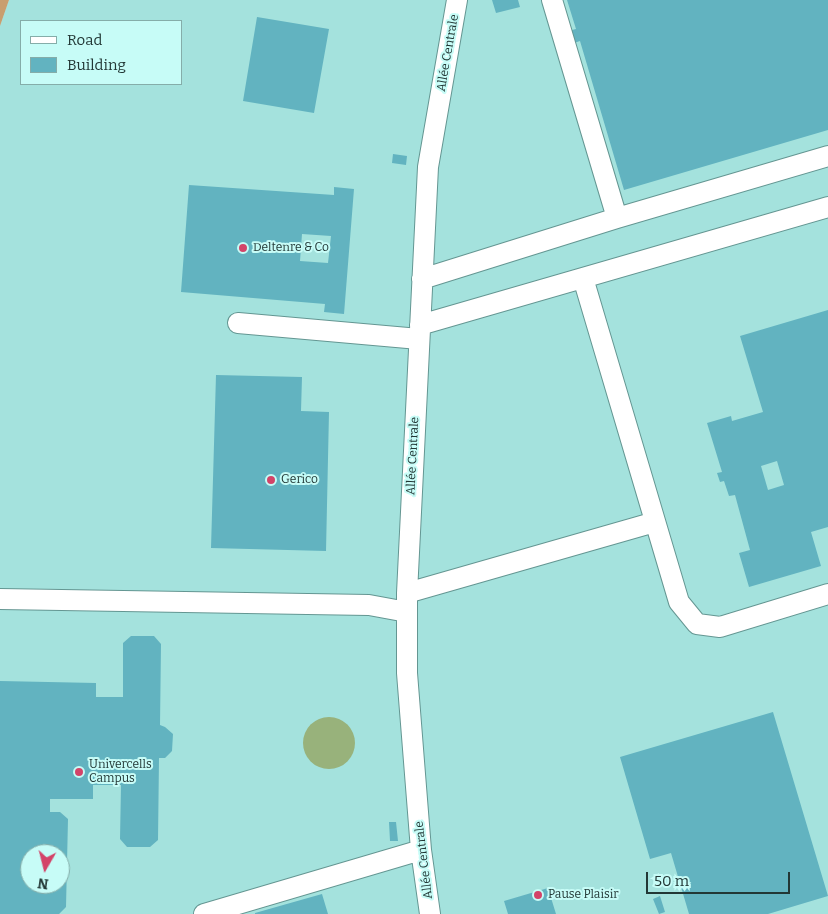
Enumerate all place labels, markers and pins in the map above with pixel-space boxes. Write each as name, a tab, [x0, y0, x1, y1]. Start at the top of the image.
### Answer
place label: Deltenre & Co	[253, 241, 329, 255]
marker: Deltenre & Co	[237, 242, 249, 254]
place label: Gerico	[281, 473, 318, 487]
marker: Gerico	[265, 474, 277, 486]
place label: Univercells Campus	[89, 758, 152, 786]
marker: Univercells Campus	[73, 766, 85, 778]
place label: Pause Plaisir	[548, 888, 619, 902]
marker: Pause Plaisir	[532, 889, 544, 901]

